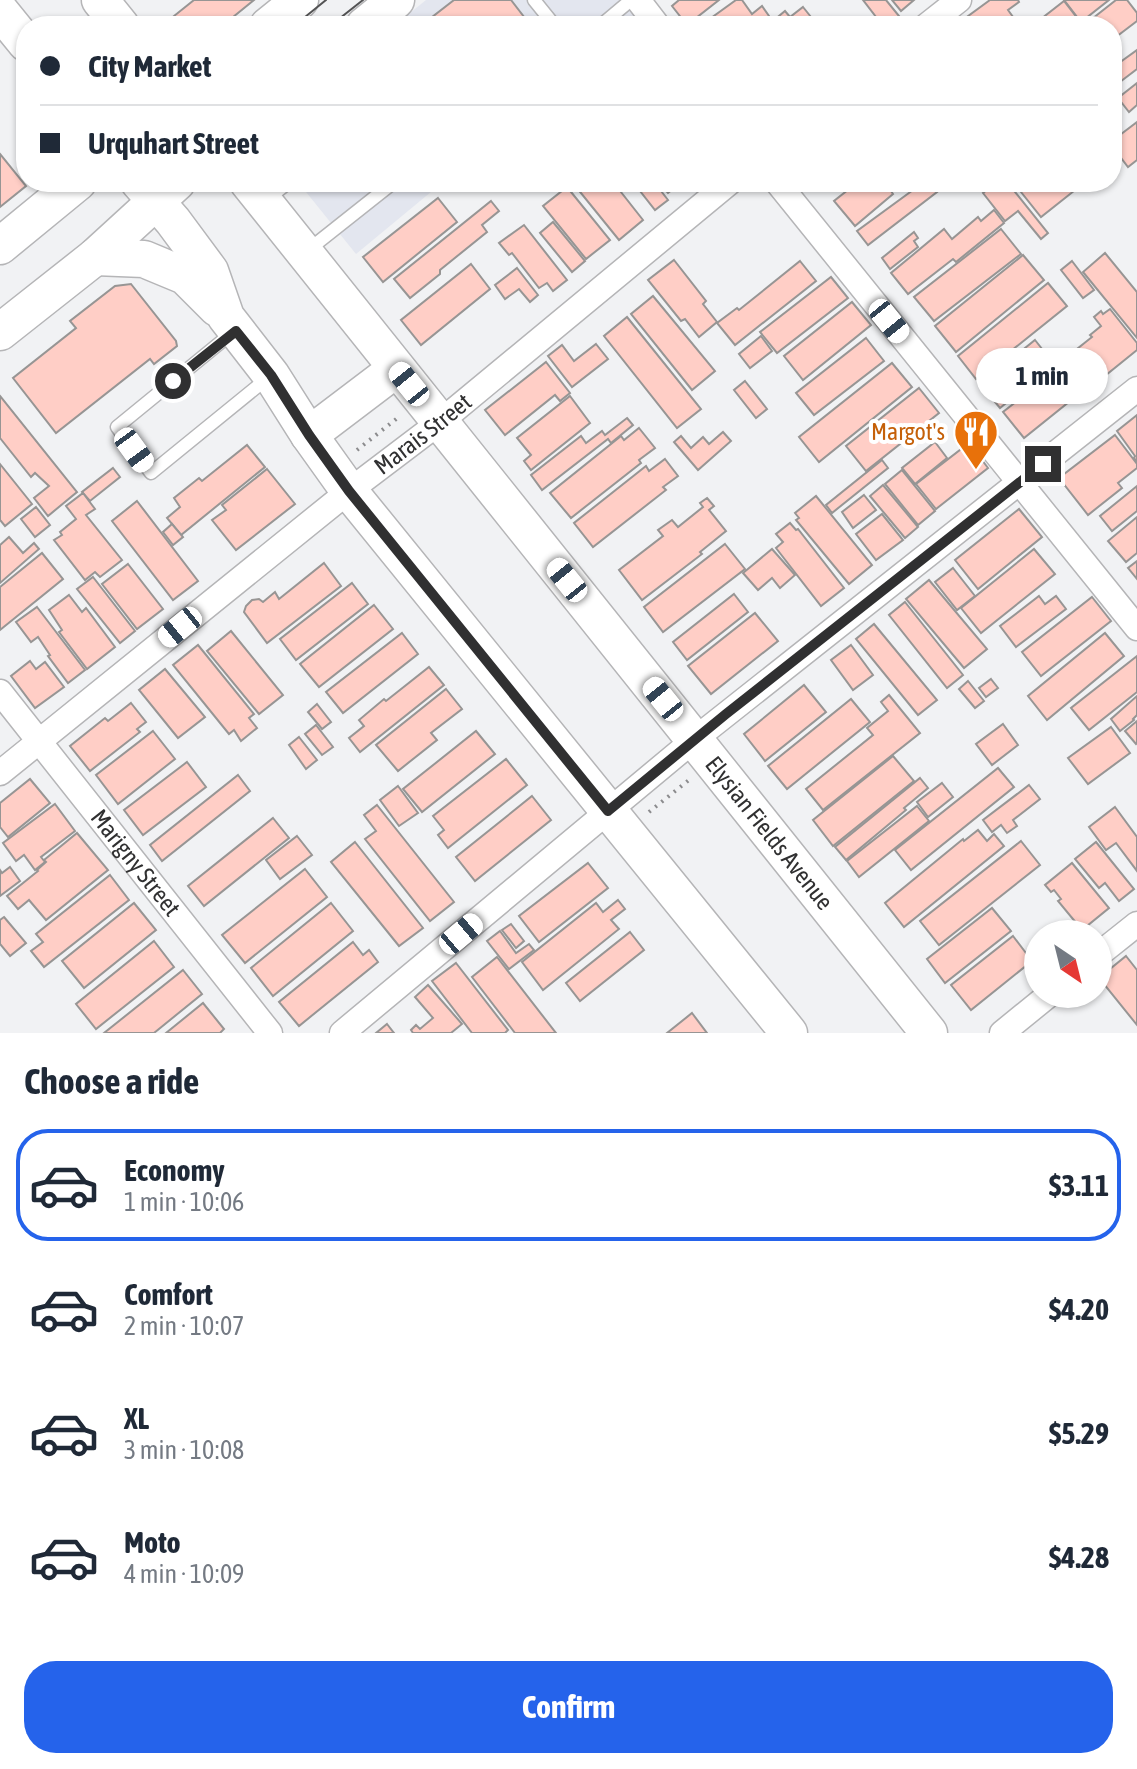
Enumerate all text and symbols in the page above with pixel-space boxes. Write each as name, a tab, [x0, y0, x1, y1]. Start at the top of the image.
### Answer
text: City Market	[88, 49, 211, 83]
text: Urquhart Street	[88, 126, 259, 160]
car	[865, 295, 913, 347]
callout: 1 min	[977, 348, 1109, 404]
car	[385, 358, 433, 410]
text: 1 min	[1015, 361, 1069, 391]
route start	[155, 363, 191, 399]
street label: Marais Street	[369, 388, 477, 480]
restaurant icon: Margot's	[952, 408, 1000, 471]
place label: Margot's	[871, 418, 945, 445]
car	[110, 424, 158, 476]
route end	[1025, 446, 1061, 482]
car	[543, 554, 591, 606]
car	[154, 603, 206, 651]
car	[639, 673, 687, 725]
street label: Elysian Fields Avenue	[700, 751, 839, 915]
street label: Marigny Street	[85, 804, 186, 921]
car	[435, 909, 487, 959]
north arrow	[1024, 920, 1112, 1008]
map controls	[1024, 920, 1112, 1008]
text: Choose a ride	[24, 1060, 199, 1102]
icon: car	[28, 1149, 100, 1221]
text: Economy	[124, 1153, 225, 1187]
text: $3.11	[1049, 1168, 1109, 1202]
text: 1 min · 10:06	[124, 1187, 244, 1217]
icon: car	[28, 1273, 100, 1345]
text: Comfort	[124, 1277, 213, 1311]
text: $4.20	[1049, 1292, 1109, 1326]
text: 2 min · 10:07	[124, 1311, 244, 1341]
icon: car	[28, 1397, 100, 1469]
text: XL	[124, 1401, 149, 1435]
text: $5.29	[1049, 1416, 1109, 1450]
text: 3 min · 10:08	[124, 1435, 244, 1465]
icon: car	[28, 1521, 100, 1593]
text: Moto	[124, 1525, 181, 1559]
text: $4.28	[1049, 1540, 1109, 1574]
text: 4 min · 10:09	[124, 1559, 244, 1589]
button: Confirm	[24, 1661, 1113, 1753]

